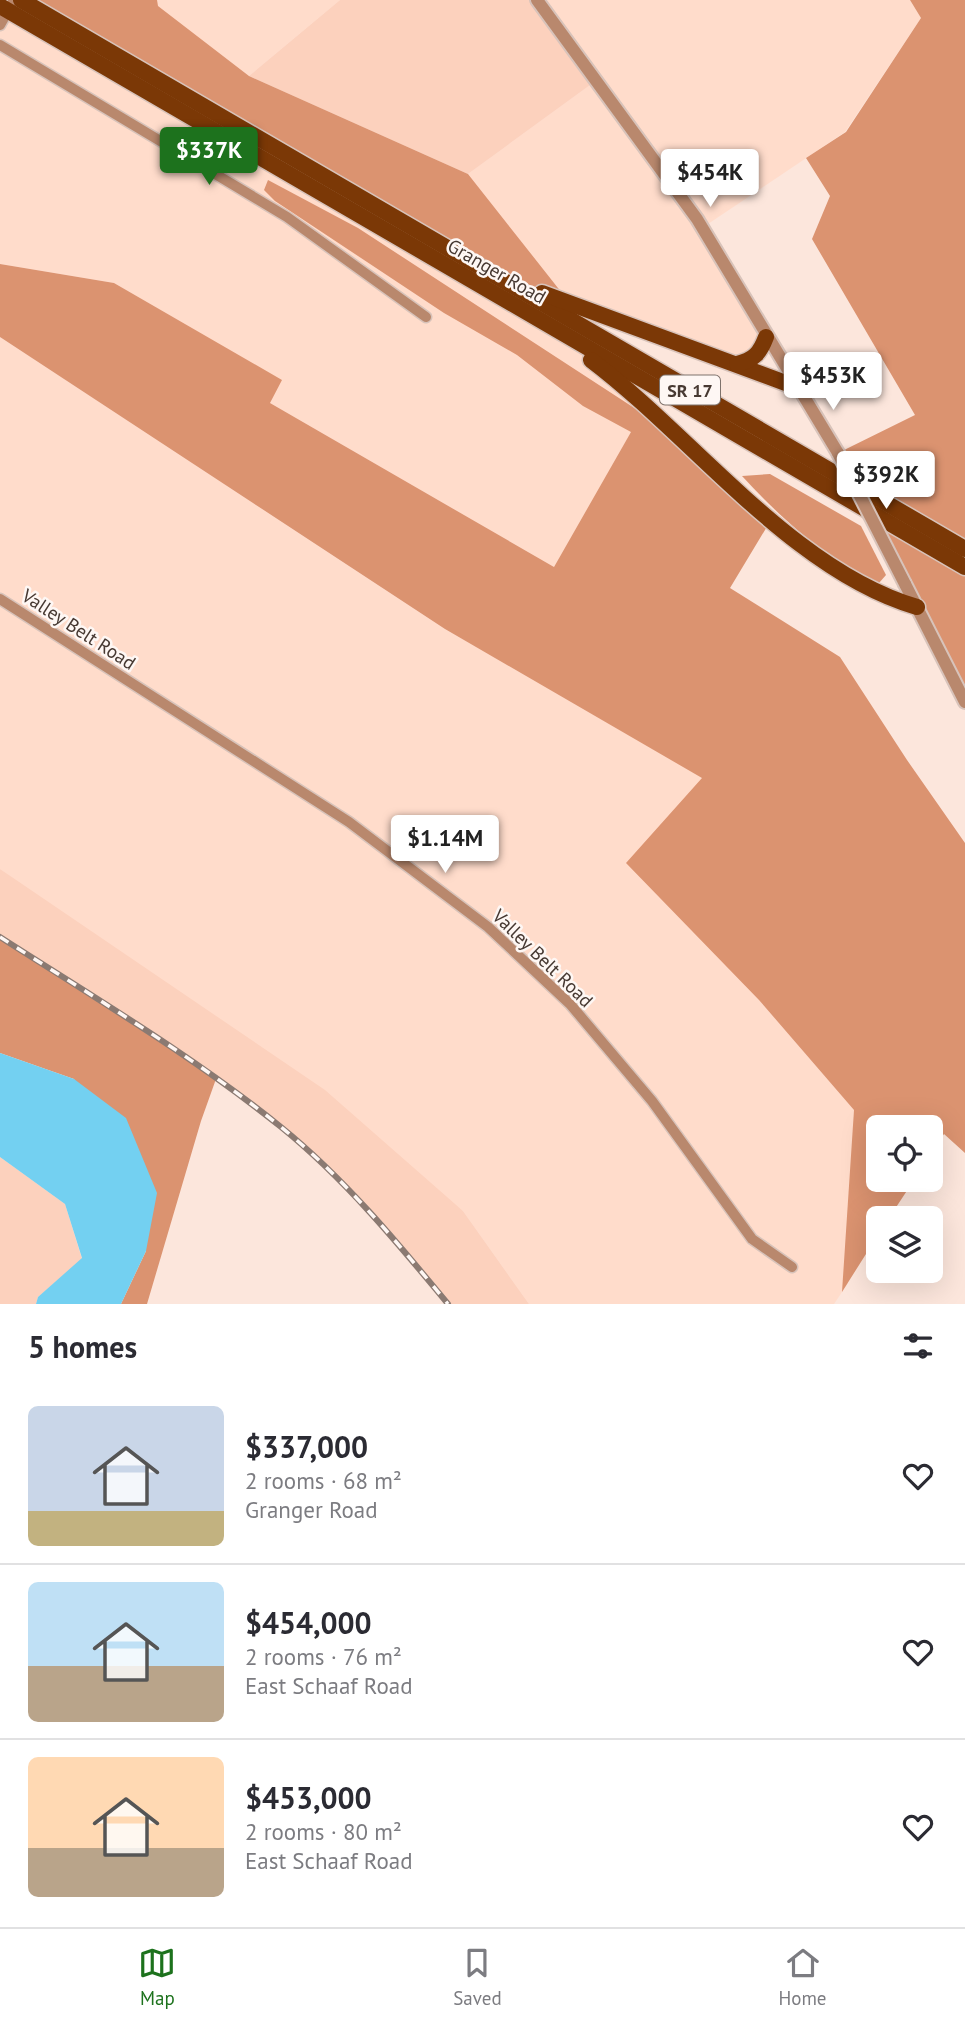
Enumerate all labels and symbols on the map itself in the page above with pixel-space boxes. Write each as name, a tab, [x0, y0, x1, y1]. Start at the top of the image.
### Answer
pin: $337K	[160, 128, 258, 187]
pin: $454K	[661, 150, 759, 209]
street label: Granger Road	[444, 233, 550, 309]
pin: $453K	[784, 352, 882, 412]
road number: SR 17	[660, 376, 720, 404]
pin: $392K	[837, 452, 935, 511]
street label: Valley Belt Road	[17, 583, 140, 675]
pin: $1.14M	[388, 816, 502, 875]
street label: Valley Belt Road	[487, 903, 598, 1012]

